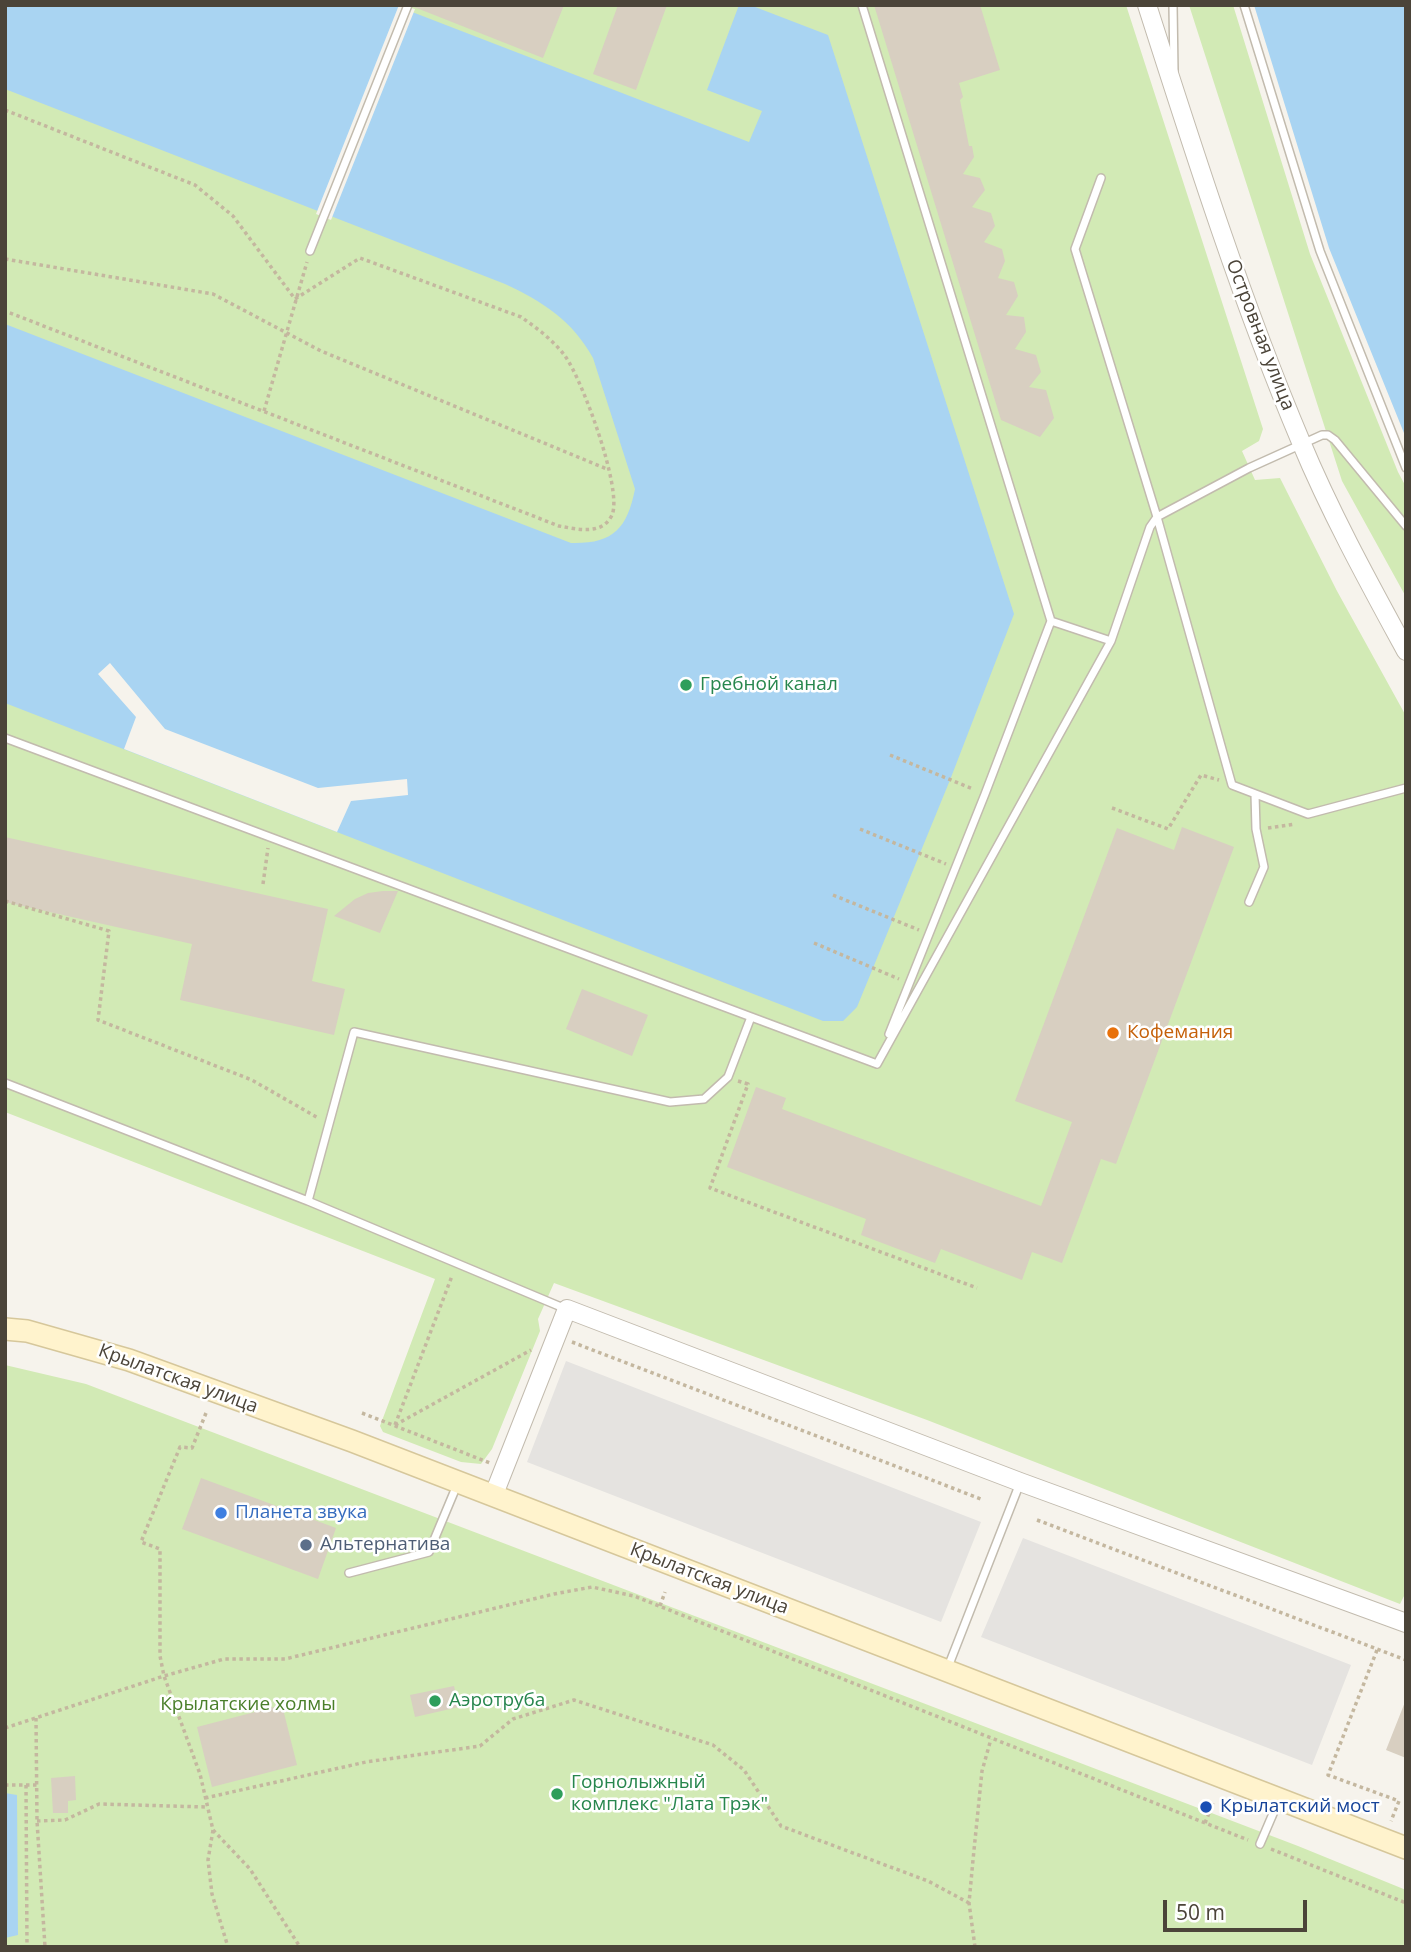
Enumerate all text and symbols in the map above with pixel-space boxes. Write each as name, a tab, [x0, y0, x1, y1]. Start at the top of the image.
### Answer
street label: Островная улица	[1221, 256, 1299, 414]
place label: Гребной канал	[700, 674, 838, 696]
marker: Гребной канал	[678, 677, 694, 693]
place label: Кофемания	[1127, 1022, 1233, 1044]
marker: Кофемания	[1105, 1025, 1121, 1041]
street label: Крылатская улица	[95, 1340, 261, 1418]
place label: Планета звука	[235, 1502, 367, 1524]
marker: Планета звука	[213, 1505, 229, 1521]
place label: Альтернатива	[320, 1534, 450, 1556]
marker: Альтернатива	[298, 1537, 314, 1553]
street label: Крылатская улица	[626, 1538, 792, 1620]
place label: Аэротруба	[449, 1690, 545, 1712]
marker: Аэротруба	[427, 1693, 443, 1709]
park label: Крылатские холмы	[160, 1694, 336, 1716]
place label: Горнолыжный комплекс "Лата Трэк"	[571, 1772, 768, 1816]
marker: Горнолыжный комплекс "Лата Трэк"	[549, 1786, 565, 1802]
place label: Крылатский мост	[1220, 1796, 1380, 1818]
marker: Крылатский мост	[1198, 1799, 1214, 1815]
scale bar	[1166, 1885, 1310, 1929]
text: 50 m	[1176, 1898, 1225, 1926]

